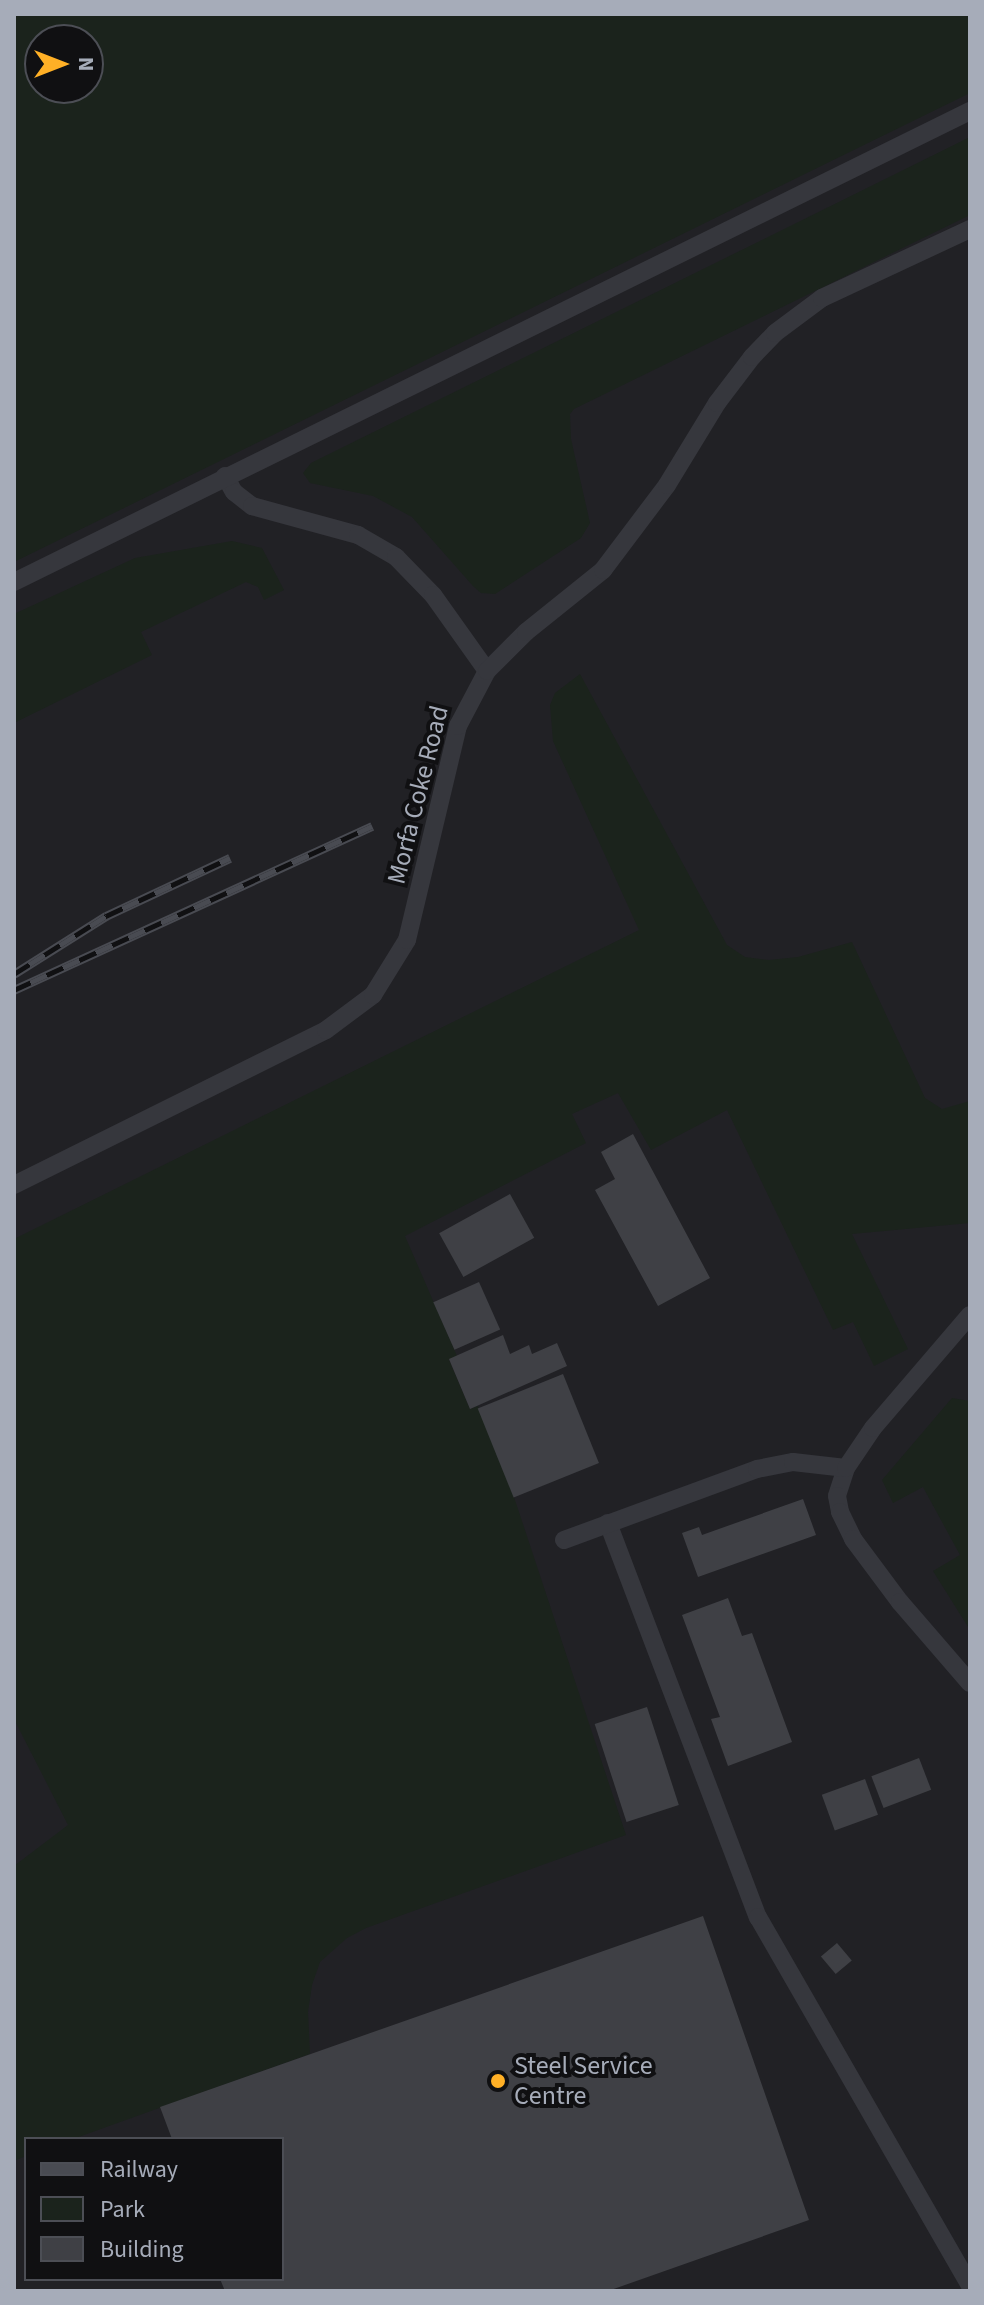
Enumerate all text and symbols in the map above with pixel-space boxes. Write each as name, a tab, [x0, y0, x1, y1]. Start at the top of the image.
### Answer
north arrow	[24, 24, 104, 104]
text: N	[70, 57, 102, 71]
street label: Morfa Coke Road	[381, 703, 455, 887]
place label: Steel Service Centre	[514, 2050, 653, 2112]
marker: Steel Service Centre	[489, 2072, 507, 2090]
legend	[24, 2137, 284, 2281]
text: Railway	[100, 2152, 178, 2187]
text: Park	[100, 2192, 145, 2227]
text: Building	[100, 2232, 184, 2267]

